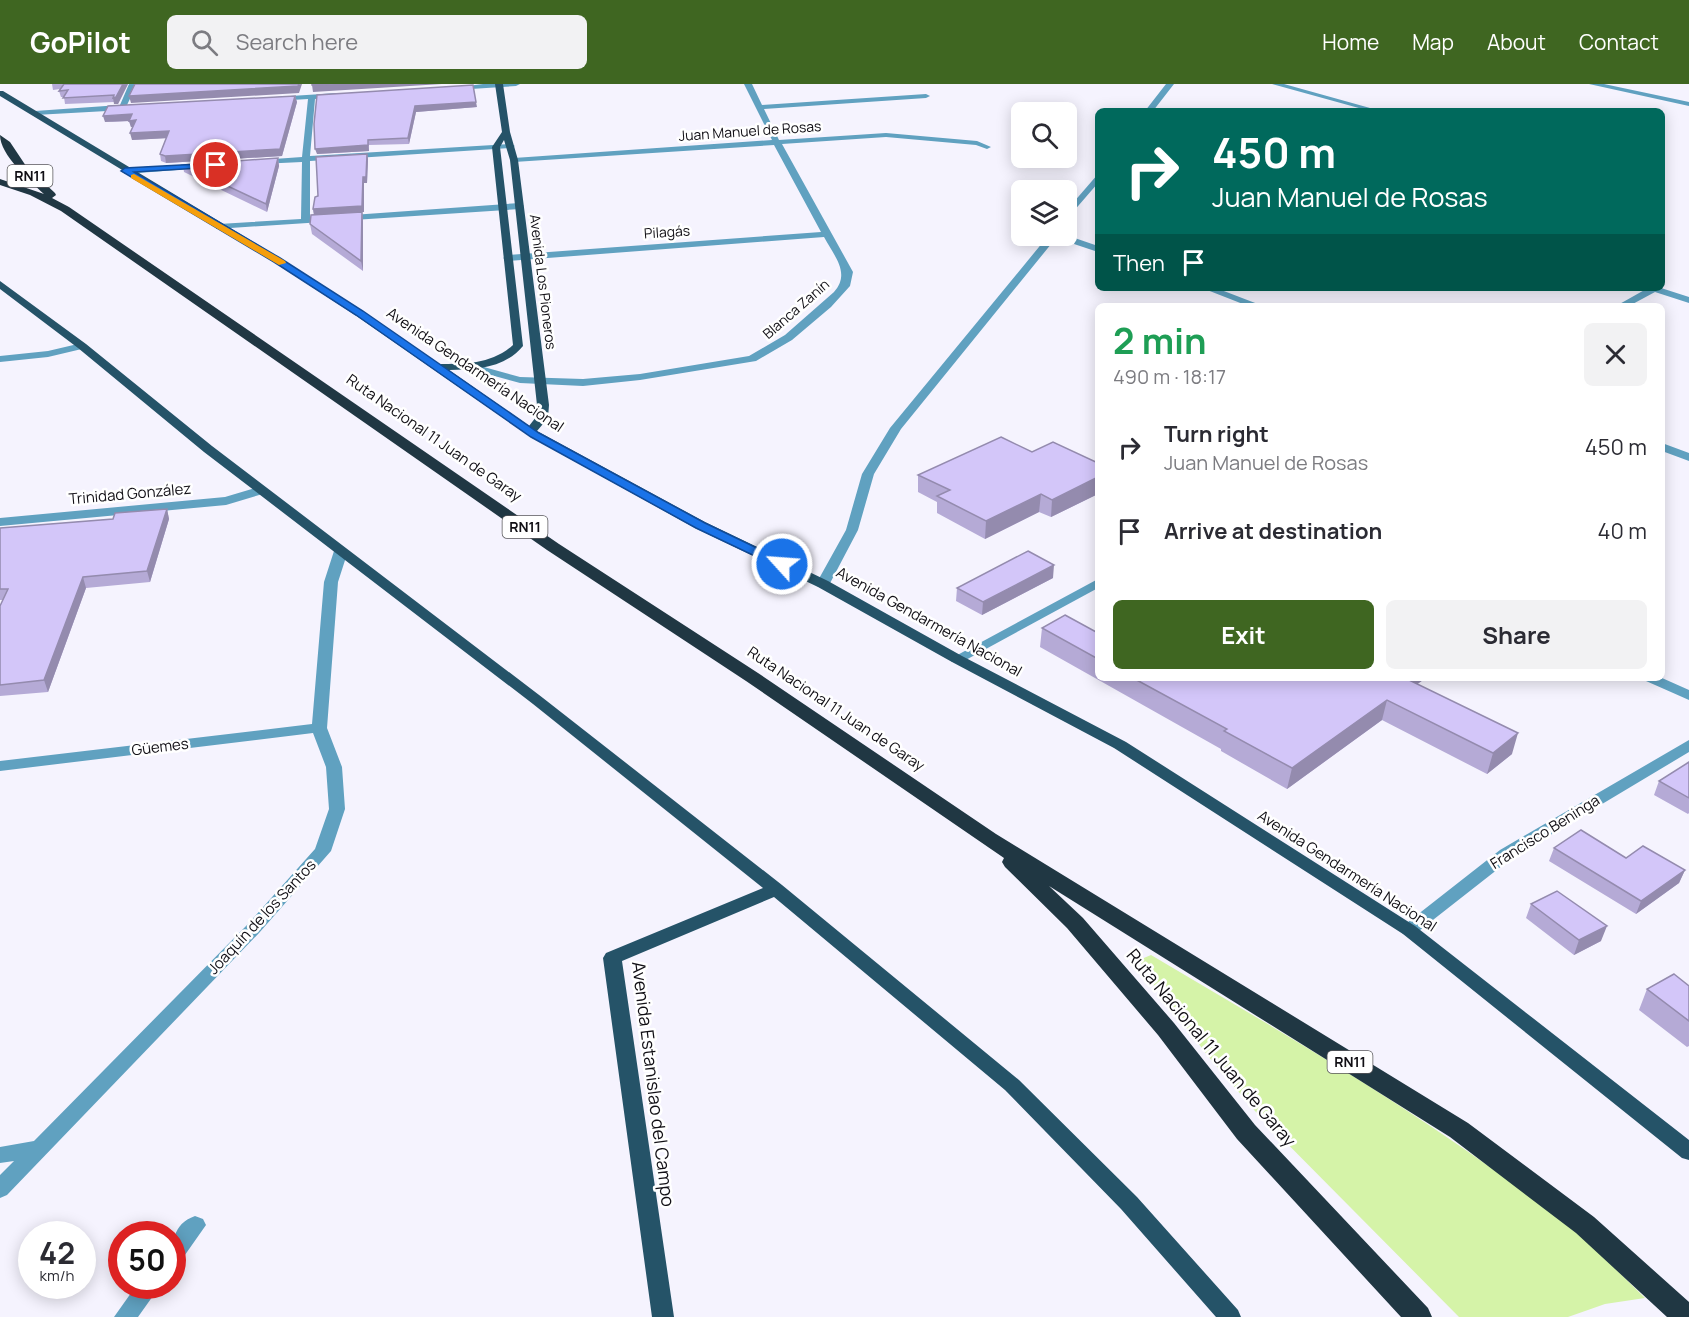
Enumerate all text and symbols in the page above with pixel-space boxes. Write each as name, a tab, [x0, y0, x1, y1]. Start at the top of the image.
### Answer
search box	[167, 15, 587, 69]
text: GoPilot	[30, 23, 131, 61]
icon: search	[188, 26, 221, 59]
text: Search here	[236, 27, 358, 57]
text: Home	[1322, 28, 1379, 56]
text: Map	[1412, 28, 1454, 56]
text: About	[1487, 28, 1546, 56]
text: Contact	[1579, 28, 1659, 56]
map controls	[1011, 102, 1077, 246]
button: search	[1011, 102, 1077, 168]
street label: Juan Manuel de Rosas	[678, 116, 822, 145]
text: 450 m	[1212, 123, 1336, 181]
icon: right	[1113, 132, 1191, 210]
pin	[190, 139, 241, 190]
icon: arrive	[199, 148, 232, 181]
road number: RN11	[8, 165, 52, 187]
text: Juan Manuel de Rosas	[1212, 178, 1488, 215]
button: layers	[1011, 180, 1077, 246]
street label: Avenida Los Pioneros	[526, 213, 561, 351]
street label: Pilagás	[643, 220, 691, 243]
icon: arrive	[1177, 246, 1210, 279]
text: Then	[1113, 248, 1165, 278]
street label: Blanca Zanín	[758, 274, 833, 343]
street label: Avenida Gendarmería Nacional	[383, 302, 568, 437]
text: 2 min	[1113, 316, 1207, 365]
button: close	[1584, 323, 1647, 386]
text: 490 m · 18:17	[1113, 363, 1226, 390]
street label: Ruta Nacional 11 Juan de Garay	[342, 369, 526, 506]
text: Turn right	[1164, 419, 1269, 449]
icon: right	[1113, 431, 1146, 464]
text: 450 m	[1585, 432, 1647, 462]
text: Juan Manuel de Rosas	[1164, 449, 1368, 476]
street label: Trinidad González	[68, 478, 192, 509]
icon: arrive	[1113, 515, 1146, 548]
road number: RN11	[502, 516, 548, 538]
text: Arrive at destination	[1164, 516, 1382, 546]
text: 40 m	[1598, 516, 1647, 546]
position arrow	[750, 532, 814, 596]
street label: Avenida Gendarmería Nacional	[833, 562, 1026, 682]
button: Exit	[1113, 600, 1374, 669]
button: Share	[1386, 600, 1647, 669]
street label: Ruta Nacional 11 Juan de Garay	[743, 641, 929, 776]
street label: Güemes	[130, 733, 190, 760]
street label: Francisco Beninga	[1486, 789, 1604, 874]
street label: Avenida Gendarmería Nacional	[1254, 805, 1441, 936]
street label: Joaquín de los Santos	[203, 855, 321, 979]
street label: Ruta Nacional 11 Juan de Garay	[1122, 943, 1302, 1152]
street label: Avenida Estanislao del Campo	[627, 960, 681, 1208]
road number: RN11	[1328, 1051, 1372, 1073]
speed limit sign: 50	[108, 1221, 186, 1299]
text: 42	[39, 1232, 75, 1273]
text: km/h	[40, 1265, 74, 1286]

